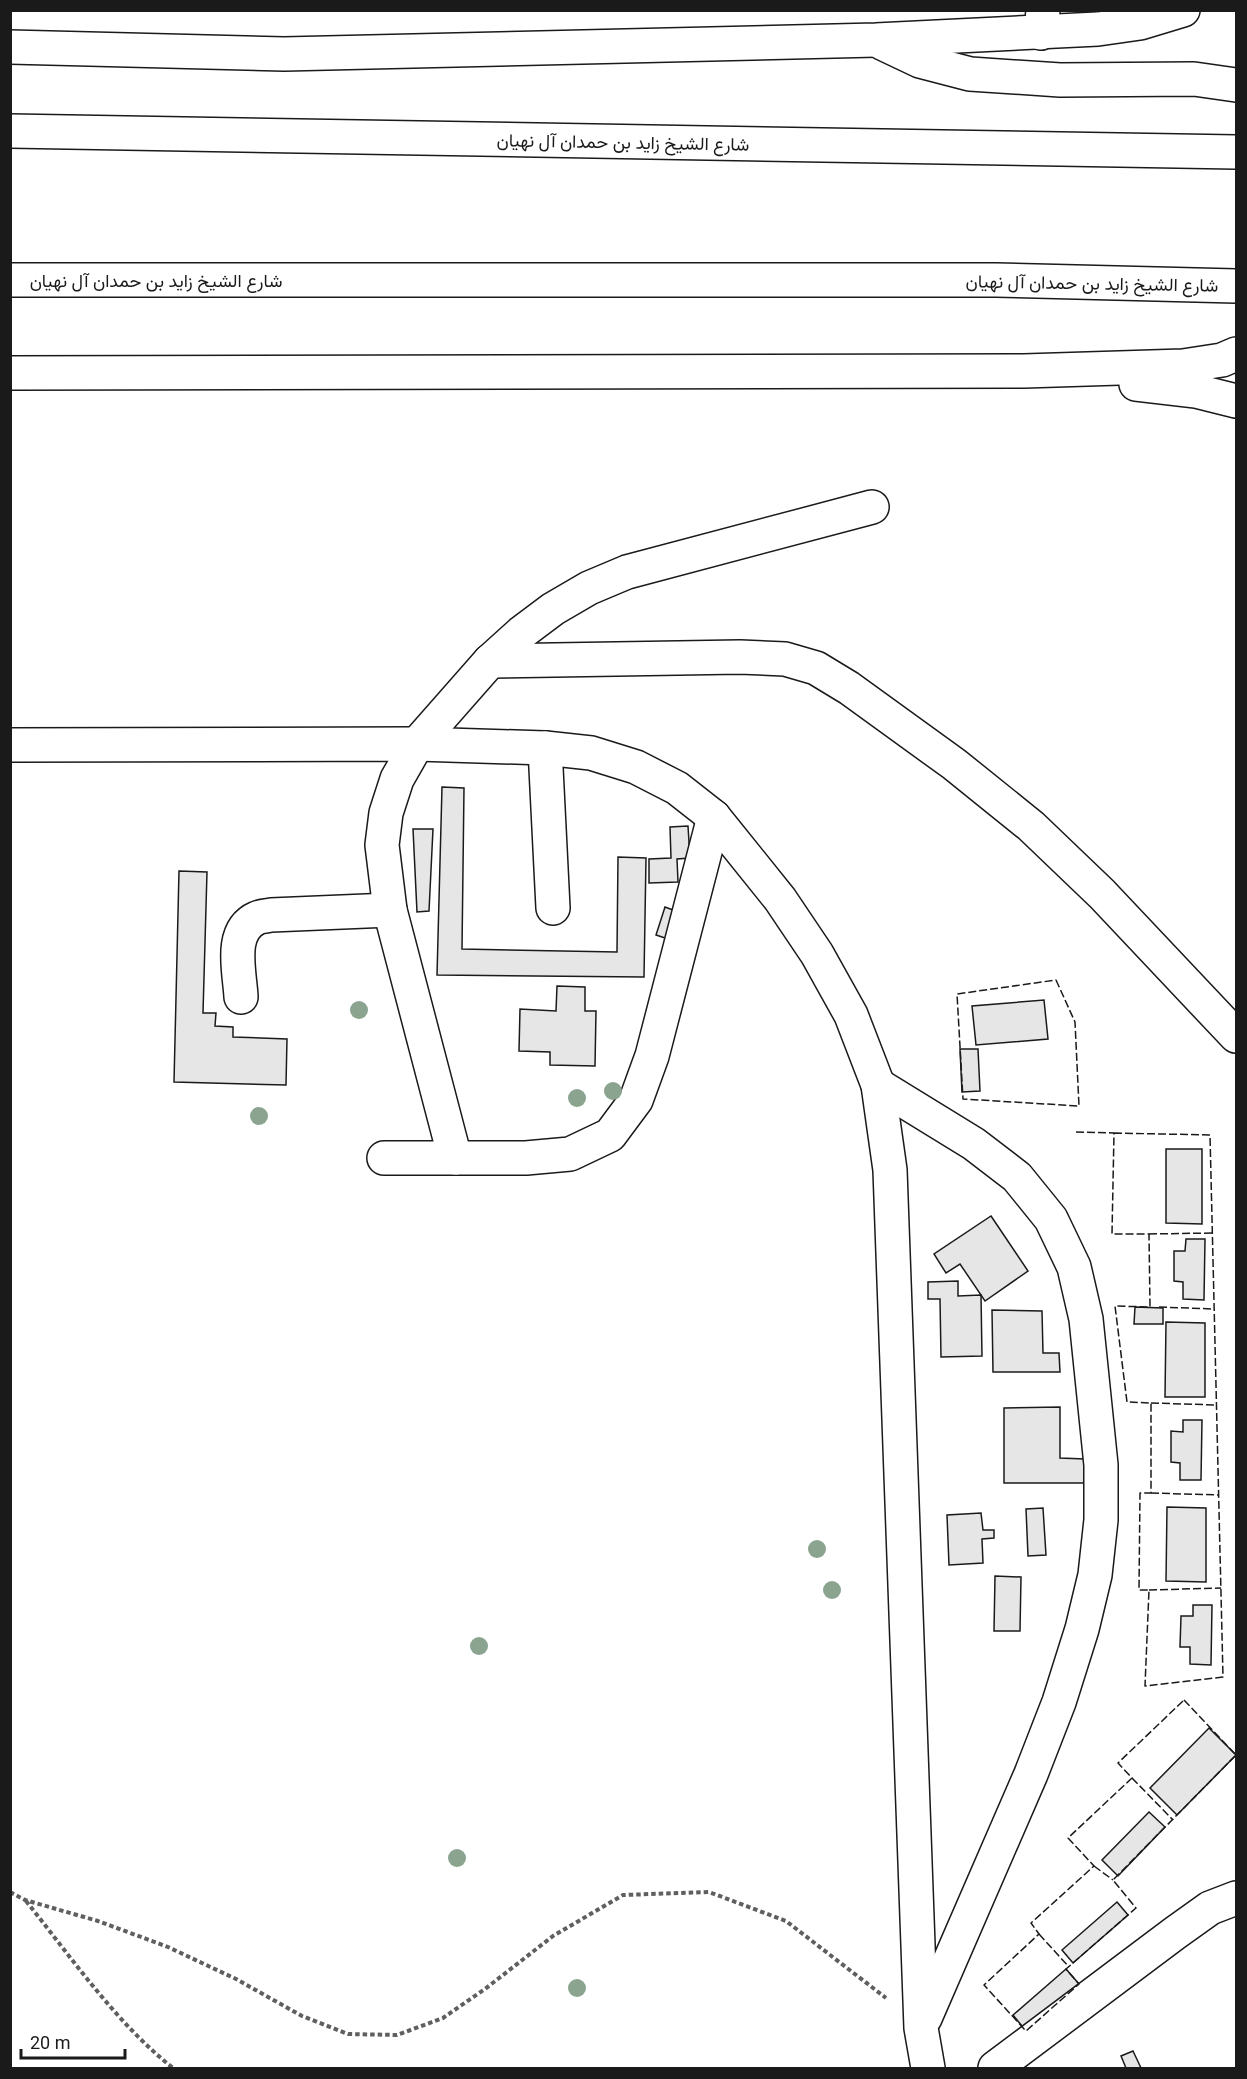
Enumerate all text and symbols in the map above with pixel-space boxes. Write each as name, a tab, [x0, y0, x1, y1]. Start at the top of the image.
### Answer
street label: شارع الشيخ زايد بن حمدان آل نهيان	[496, 129, 750, 157]
street label: شارع الشيخ زايد بن حمدان آل نهيان	[30, 270, 282, 293]
street label: شارع الشيخ زايد بن حمدان آل نهيان	[965, 270, 1219, 298]
scale bar	[21, 2022, 124, 2060]
text: 20 m	[30, 2032, 70, 2053]

